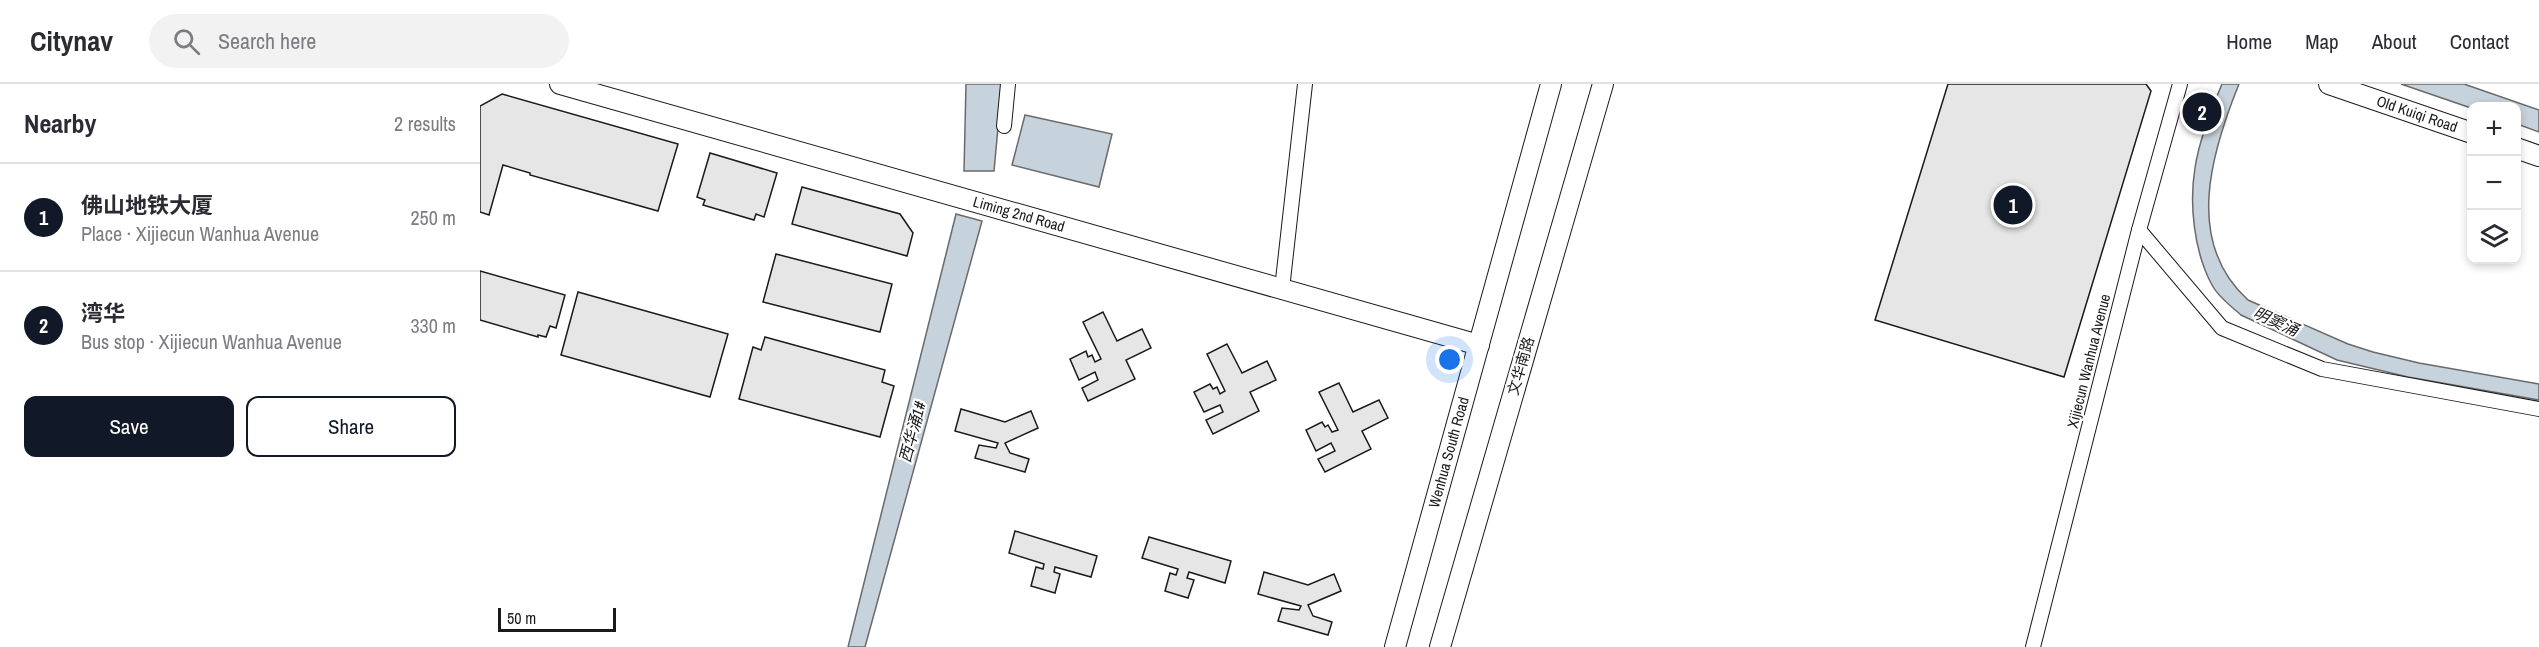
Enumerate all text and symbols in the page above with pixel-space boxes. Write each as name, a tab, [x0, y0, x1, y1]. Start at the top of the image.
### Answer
search box	[149, 14, 569, 68]
text: Citynav	[30, 22, 113, 60]
icon: search	[170, 25, 203, 58]
text: Search here	[218, 26, 316, 56]
text: Home	[2226, 27, 2272, 56]
text: Map	[2305, 27, 2339, 56]
text: About	[2372, 27, 2417, 56]
text: Contact	[2450, 27, 2509, 56]
pin: 2	[2182, 90, 2222, 135]
street label: Old Kuiqi Road	[2374, 90, 2460, 137]
map controls	[2467, 102, 2521, 264]
button: +	[2467, 102, 2521, 156]
text: Nearby	[24, 106, 96, 141]
text: 2 results	[394, 110, 456, 137]
button: −	[2467, 156, 2521, 210]
pin: 1	[1994, 182, 2032, 228]
text: 佛山地铁大厦	[81, 190, 213, 220]
street label: Liming 2nd Road	[971, 191, 1067, 237]
text: 1	[39, 204, 48, 231]
text: 250 m	[410, 204, 456, 231]
button: layers	[2467, 210, 2521, 264]
text: Place · Xijiecun Wanhua Avenue	[81, 220, 319, 247]
street label: Xijiecun Wanhua Avenue	[2062, 291, 2115, 430]
text: 湾华	[81, 298, 125, 328]
water label: 明窦涌	[2250, 301, 2304, 342]
text: 2	[39, 312, 48, 339]
text: 330 m	[410, 312, 456, 339]
text: Bus stop · Xijiecun Wanhua Avenue	[81, 328, 342, 355]
street label: 文华南路	[1502, 334, 1539, 398]
your location	[1435, 345, 1464, 374]
street label: Wenhua South Road	[1423, 394, 1474, 510]
button: Save	[24, 396, 234, 457]
button: Share	[246, 396, 456, 457]
water label: 西华涌1#	[893, 398, 931, 465]
scale bar	[498, 605, 616, 632]
text: 50 m	[507, 607, 536, 629]

